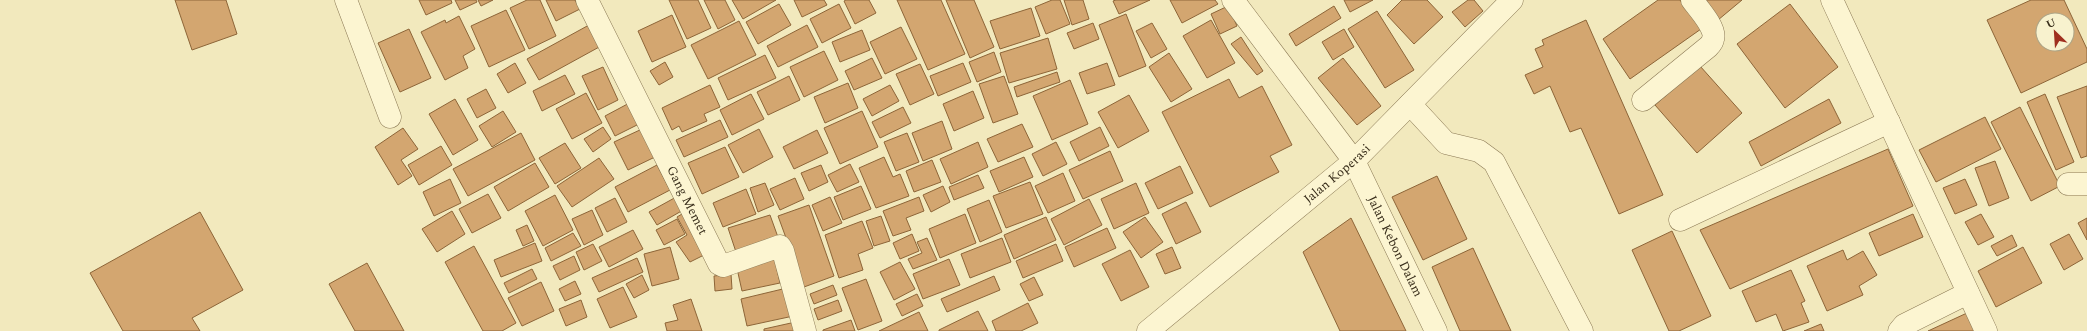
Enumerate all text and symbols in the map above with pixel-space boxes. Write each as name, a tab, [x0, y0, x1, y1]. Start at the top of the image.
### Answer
north arrow	[2035, 12, 2075, 52]
text: U	[2043, 14, 2059, 33]
street label: Jalan Koperasi	[1299, 139, 1376, 209]
street label: Gang Memet	[661, 162, 713, 239]
street label: Jalan Kebon Dalam	[1362, 192, 1428, 300]

